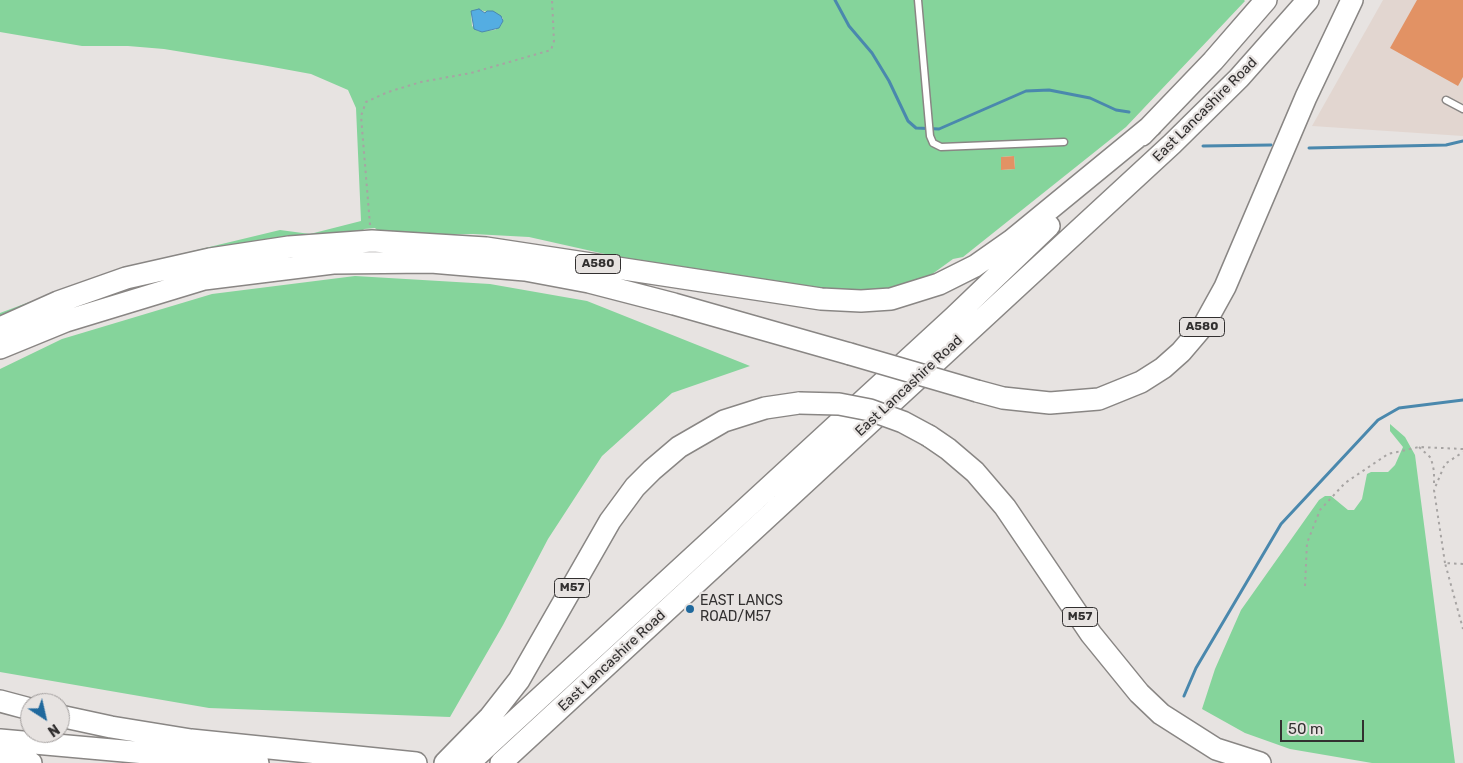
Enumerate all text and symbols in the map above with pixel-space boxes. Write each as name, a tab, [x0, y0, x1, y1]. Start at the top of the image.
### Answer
street label: East Lancashire Road	[1149, 54, 1261, 166]
road number: A580	[576, 254, 620, 274]
road number: A580	[1180, 318, 1224, 337]
street label: East Lancashire Road	[852, 332, 966, 440]
road number: M57	[554, 578, 590, 598]
place label: EAST LANCS ROAD/M57	[700, 593, 783, 626]
marker: EAST LANCS ROAD/M57	[684, 603, 696, 615]
street label: East Lancashire Road	[555, 607, 669, 715]
road number: M57	[1062, 608, 1098, 626]
north arrow	[20, 693, 70, 743]
scale bar	[1283, 710, 1367, 742]
text: N	[44, 720, 62, 740]
text: 50 m	[1288, 720, 1323, 738]

